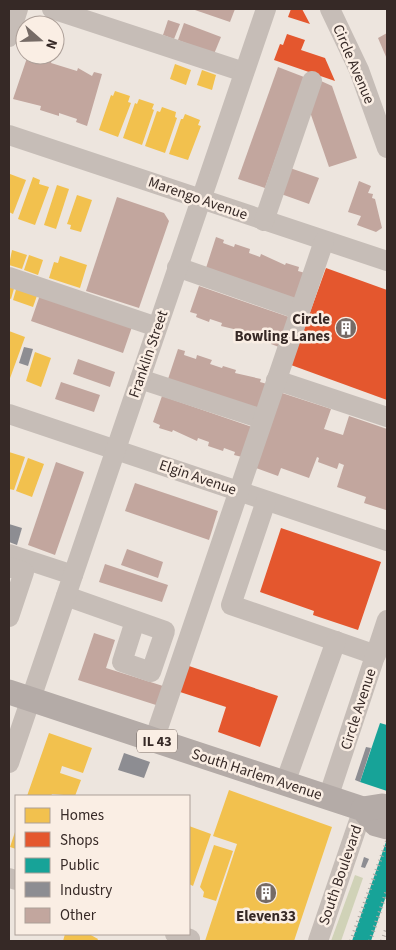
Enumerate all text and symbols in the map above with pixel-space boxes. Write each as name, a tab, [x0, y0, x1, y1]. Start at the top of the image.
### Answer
north arrow	[15, 15, 65, 65]
street label: Circle Avenue	[327, 21, 380, 107]
text: N	[40, 36, 62, 52]
street label: Marengo Avenue	[145, 172, 250, 225]
street label: Franklin Street	[124, 308, 173, 401]
place label: Circle Bowling Lanes	[234, 309, 330, 347]
building icon: Circle Bowling Lanes	[334, 316, 358, 340]
street label: Elgin Avenue	[156, 454, 239, 500]
street label: Circle Avenue	[335, 666, 382, 753]
road number: IL 43	[137, 729, 177, 752]
street label: South Harlem Avenue	[189, 743, 325, 805]
legend	[15, 795, 190, 935]
text: Homes	[60, 805, 104, 826]
street label: South Boulevard	[314, 822, 367, 928]
text: Shops	[60, 830, 99, 851]
text: Public	[60, 855, 99, 876]
text: Industry	[60, 880, 112, 901]
building icon: Eleven33	[254, 881, 278, 905]
text: Other	[60, 905, 97, 926]
place label: Eleven33	[236, 906, 296, 927]

